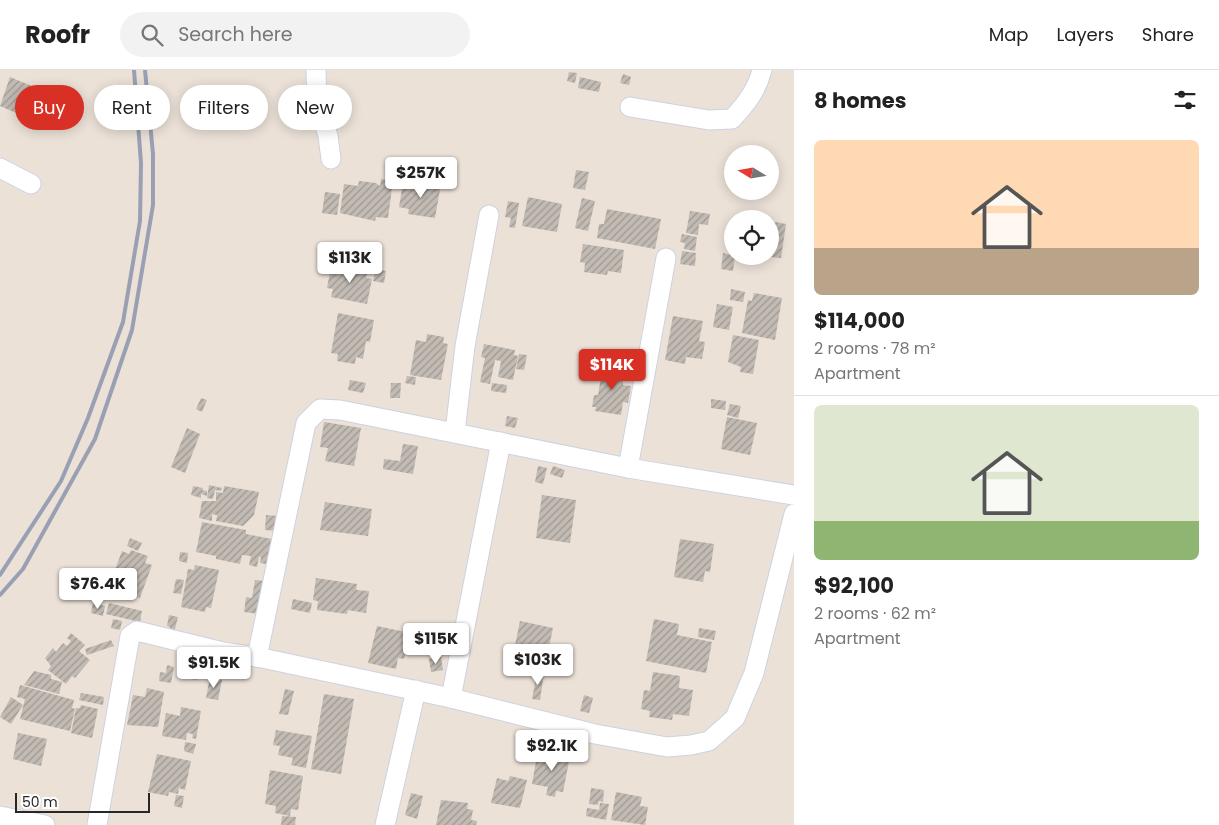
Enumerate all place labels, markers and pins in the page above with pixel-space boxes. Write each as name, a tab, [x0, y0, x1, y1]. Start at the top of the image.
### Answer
pin: $257K	[386, 156, 456, 199]
pin: $113K	[315, 242, 385, 284]
pin: $114K	[577, 348, 647, 391]
pin: $76.4K	[57, 568, 139, 610]
pin: $115K	[401, 622, 471, 665]
pin: $103K	[503, 644, 573, 686]
pin: $91.5K	[173, 646, 255, 689]
pin: $92.1K	[511, 730, 593, 772]

